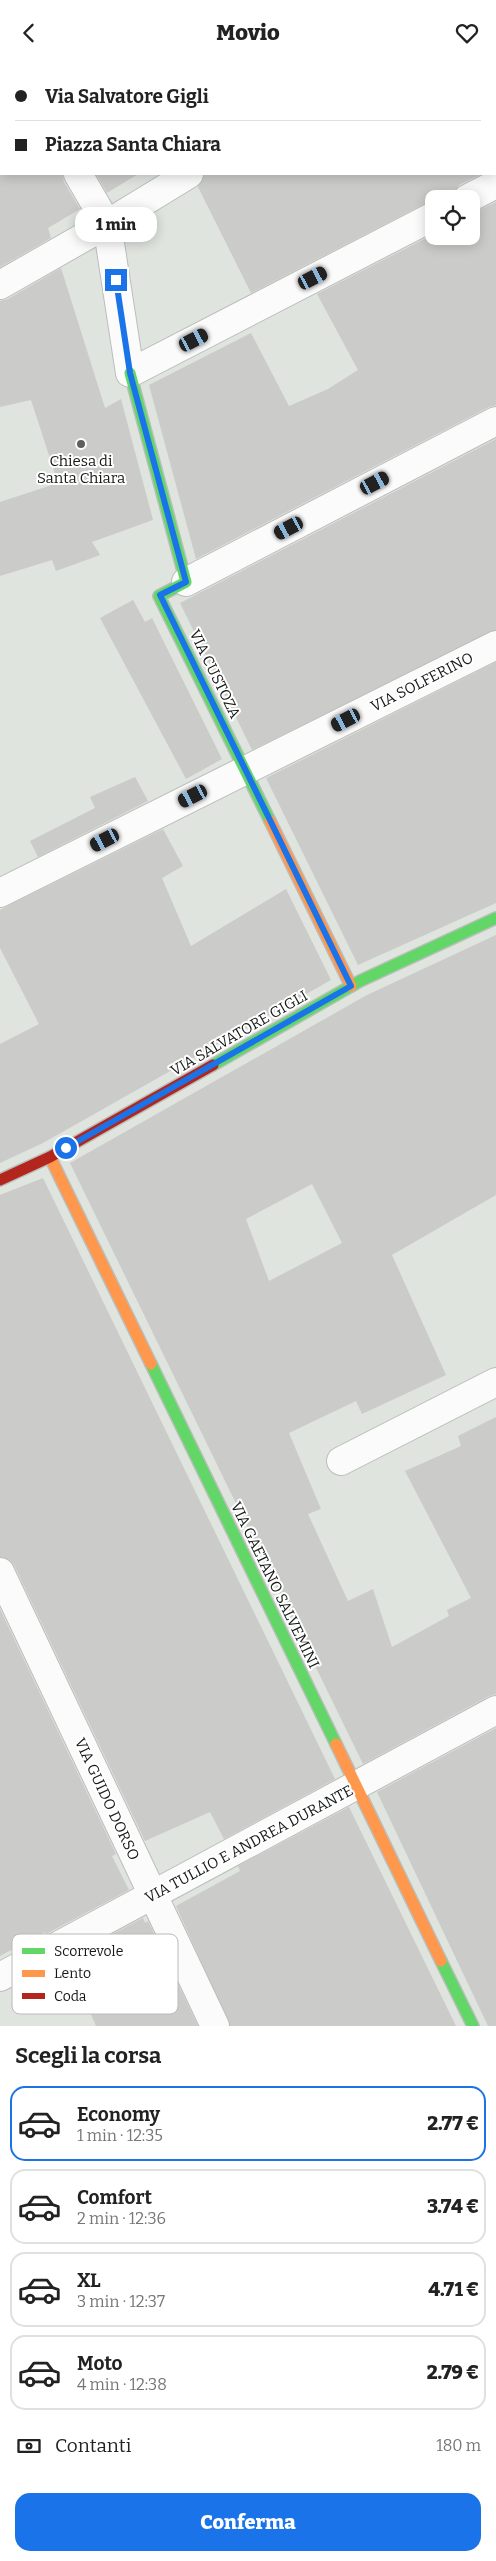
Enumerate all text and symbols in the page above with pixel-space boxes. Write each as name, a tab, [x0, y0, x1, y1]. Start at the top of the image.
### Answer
icon: back	[15, 19, 43, 47]
text: Movio	[216, 19, 280, 46]
icon: heart	[453, 19, 481, 47]
text: Via Salvatore Gigli	[45, 85, 209, 108]
text: Piazza Santa Chiara	[45, 133, 221, 156]
map controls	[425, 190, 480, 245]
button: locate	[425, 190, 480, 245]
callout: 1 min	[75, 207, 157, 243]
text: 1 min	[96, 215, 136, 234]
car	[296, 265, 329, 291]
route end	[105, 269, 127, 291]
car	[177, 327, 210, 353]
marker: Chiesa di Santa Chiara	[75, 438, 87, 450]
place label: Chiesa di Santa Chiara	[37, 452, 125, 487]
car	[358, 469, 391, 497]
car	[272, 514, 305, 542]
street label: VIA CUSTOZA	[186, 627, 244, 722]
street label: VIA SOLFERINO	[368, 648, 476, 716]
car	[329, 707, 362, 733]
car	[176, 783, 209, 809]
car	[88, 827, 121, 853]
street label: VIA SALVATORE GIGLI	[167, 986, 311, 1080]
route start	[55, 1137, 77, 1159]
street label: VIA GAETANO SALVEMINI	[227, 1499, 323, 1671]
street label: VIA GUIDO DORSO	[71, 1735, 143, 1863]
street label: VIA TULLIO E ANDREA DURANTE	[142, 1781, 356, 1907]
legend	[12, 1934, 178, 2014]
text: Scorrevole	[54, 1943, 123, 1960]
text: Lento	[54, 1965, 91, 1982]
text: Coda	[54, 1988, 87, 2005]
text: Scegli la corsa	[15, 2042, 161, 2069]
icon: car	[17, 2101, 62, 2146]
text: Economy	[77, 2103, 160, 2126]
text: 2.77 €	[427, 2112, 479, 2135]
text: 1 min · 12:35	[77, 2126, 163, 2145]
icon: car	[17, 2184, 62, 2229]
text: Comfort	[77, 2186, 152, 2209]
text: 3.74 €	[427, 2195, 479, 2218]
text: 2 min · 12:36	[77, 2209, 166, 2228]
icon: car	[17, 2267, 62, 2312]
text: XL	[77, 2269, 101, 2292]
text: 4.71 €	[428, 2278, 479, 2301]
text: 3 min · 12:37	[77, 2292, 165, 2311]
icon: car	[17, 2350, 62, 2395]
text: Moto	[77, 2352, 123, 2375]
text: 2.79 €	[427, 2361, 479, 2384]
text: 4 min · 12:38	[77, 2375, 167, 2394]
icon: cash	[15, 2432, 43, 2460]
text: Contanti	[55, 2434, 131, 2457]
text: 180 m	[436, 2436, 481, 2455]
button: Conferma	[15, 2493, 481, 2551]

